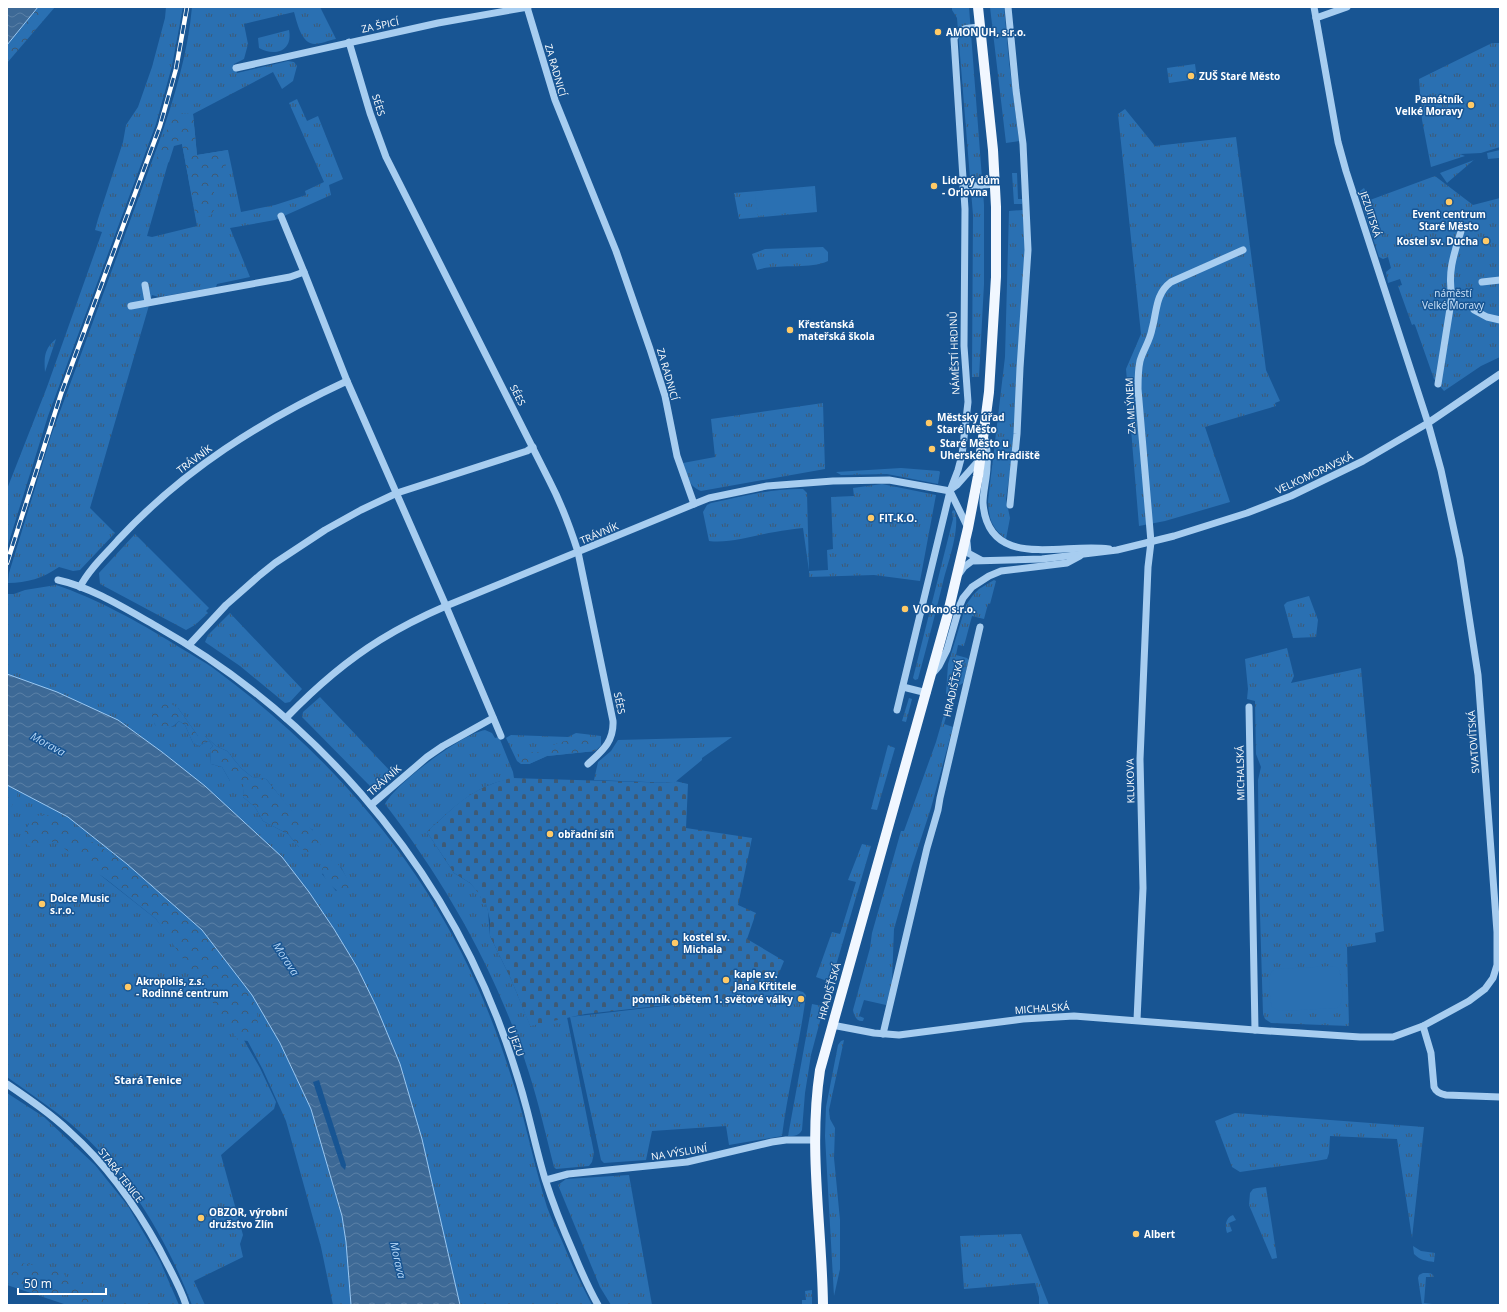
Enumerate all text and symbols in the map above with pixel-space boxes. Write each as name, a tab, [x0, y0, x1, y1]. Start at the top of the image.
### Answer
street label: ZA ŠPICÍ	[360, 14, 400, 36]
place label: AMON UH, s.r.o.	[946, 25, 1026, 39]
marker: AMON UH, s.r.o.	[933, 27, 943, 37]
street label: ZA RADNICÍ	[542, 42, 570, 98]
place label: ZUŠ Staré Město	[1199, 69, 1280, 83]
marker: ZUŠ Staré Město	[1186, 71, 1196, 81]
street label: SÉES	[369, 92, 389, 118]
place label: Památník Velké Moravy	[1395, 92, 1464, 118]
marker: Památník Velké Moravy	[1466, 100, 1476, 110]
place label: Lidový dům - Orlovna	[942, 173, 1000, 199]
marker: Lidový dům - Orlovna	[929, 181, 939, 191]
street label: JEZUITSKÁ	[1357, 188, 1385, 239]
marker: Event centrum Staré Město	[1444, 197, 1454, 207]
place label: Event centrum Staré Město	[1412, 207, 1486, 233]
place label: Kostel sv. Ducha	[1396, 234, 1478, 248]
marker: Kostel sv. Ducha	[1481, 236, 1491, 246]
park label: náměstí Velké Moravy	[1422, 286, 1485, 312]
street label: NÁMĚSTÍ HRDINŮ	[946, 311, 962, 395]
place label: Křesťanská mateřská škola	[798, 317, 875, 343]
marker: Křesťanská mateřská škola	[785, 325, 795, 335]
street label: ZA RADNICÍ	[654, 346, 682, 402]
street label: ZA MLÝNEM	[1122, 377, 1138, 435]
street label: SÉES	[507, 382, 529, 408]
place label: Městský úřad Staré Město	[937, 410, 1005, 436]
marker: Městský úřad Staré Město	[924, 418, 934, 428]
place label: Staré Město u Uherského Hradiště	[940, 436, 1040, 462]
street label: TRÁVNÍK	[174, 441, 215, 477]
marker: Staré Město u Uherského Hradiště	[927, 444, 937, 454]
street label: VELKOMORAVSKÁ	[1273, 449, 1356, 497]
place label: FIT-K.O.	[879, 511, 917, 525]
marker: FIT-K.O.	[866, 513, 876, 523]
street label: TRÁVNÍK	[578, 518, 621, 547]
place label: V Okno s.r.o.	[913, 602, 976, 616]
marker: V Okno s.r.o.	[900, 604, 910, 614]
street label: HRADIŠŤSKÁ	[940, 657, 967, 718]
street label: SÉES	[611, 691, 629, 715]
street label: SVATOVÍTSKÁ	[1464, 709, 1482, 774]
water label: Morava	[28, 728, 68, 759]
street label: MICHALSKÁ	[1233, 745, 1247, 801]
street label: KLUKOVA	[1123, 758, 1137, 804]
street label: TRÁVNÍK	[364, 761, 404, 799]
place label: obřadní síň	[558, 827, 614, 841]
marker: obřadní síň	[545, 829, 555, 839]
place label: Dolce Music s.r.o.	[50, 891, 109, 917]
marker: Dolce Music s.r.o.	[37, 899, 47, 909]
place label: kostel sv. Michala	[683, 930, 730, 956]
marker: kostel sv. Michala	[670, 938, 680, 948]
water label: Morava	[270, 939, 303, 978]
street label: HRADIŠŤSKÁ	[814, 960, 844, 1021]
place label: kaple sv. Jana Křtitele	[733, 967, 796, 993]
place label: Akropolis, z.s. - Rodinné centrum	[136, 974, 229, 1000]
marker: kaple sv. Jana Křtitele	[721, 975, 731, 985]
marker: Akropolis, z.s. - Rodinné centrum	[123, 982, 133, 992]
place label: pomník obětem 1. světové války	[632, 992, 793, 1006]
marker: pomník obětem 1. světové války	[796, 994, 806, 1004]
street label: MICHALSKÁ	[1014, 999, 1071, 1017]
street label: U JEZU	[504, 1024, 528, 1058]
district label: Stará Tenice	[114, 1072, 182, 1087]
street label: NA VÝSLUNÍ	[650, 1141, 708, 1163]
street label: STARÁ TENICE	[95, 1145, 147, 1205]
place label: OBZOR, výrobní družstvo Zlín	[209, 1205, 288, 1231]
marker: OBZOR, výrobní družstvo Zlín	[196, 1213, 206, 1223]
place label: Albert	[1144, 1227, 1176, 1241]
marker: Albert	[1131, 1229, 1141, 1239]
water label: Morava	[387, 1240, 410, 1280]
scale bar	[18, 1270, 106, 1296]
text: 50 m	[24, 1275, 52, 1292]

